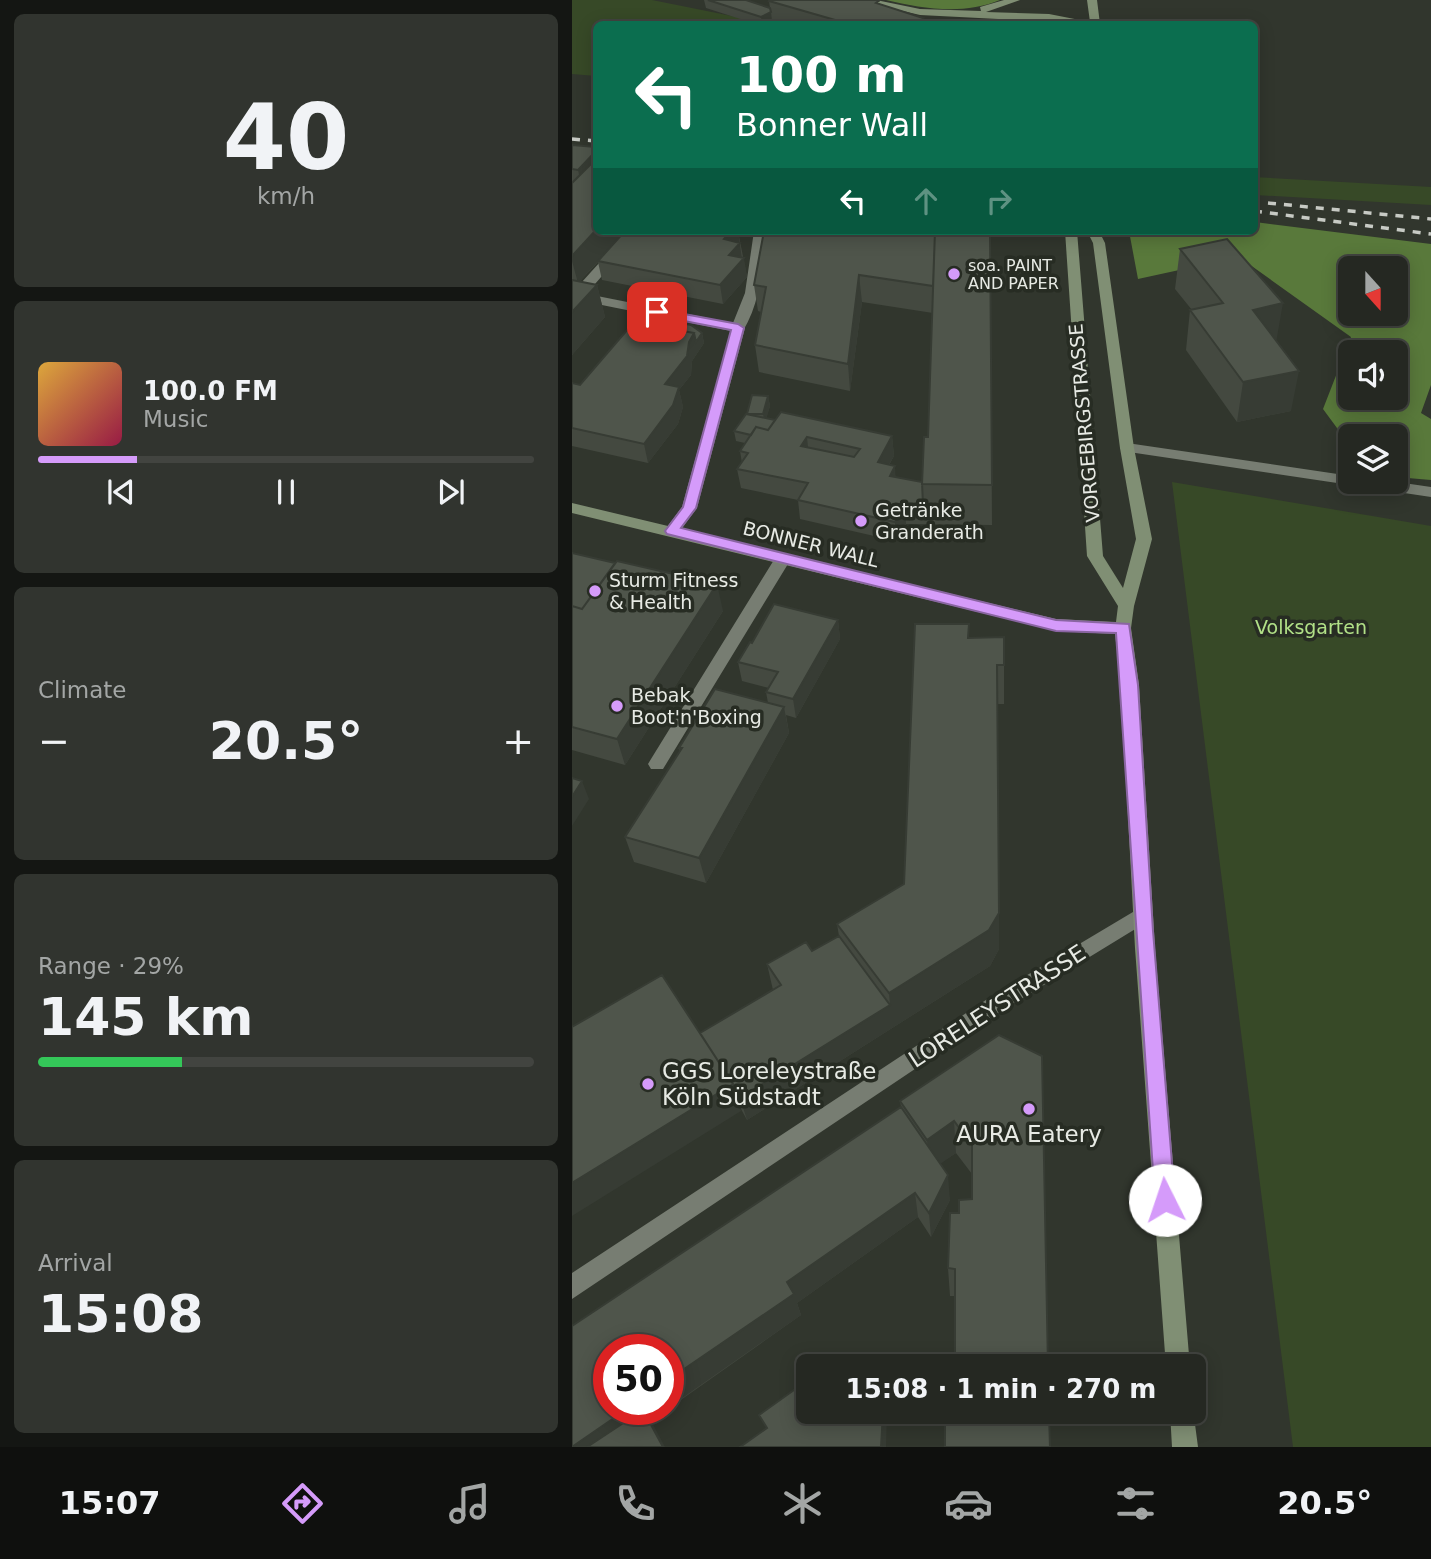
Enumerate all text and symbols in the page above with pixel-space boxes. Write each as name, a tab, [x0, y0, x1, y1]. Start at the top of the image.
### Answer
text: 100 m	[736, 47, 906, 104]
icon: left	[621, 49, 712, 140]
text: 40	[223, 85, 349, 190]
text: Bonner Wall	[736, 106, 928, 144]
icon: left	[834, 182, 872, 220]
icon: ahead	[907, 182, 945, 220]
icon: right	[980, 182, 1018, 220]
text: km/h	[257, 183, 315, 209]
place label: soa. PAINT AND PAPER	[968, 256, 1059, 293]
north arrow	[1338, 256, 1408, 326]
map controls	[1338, 256, 1408, 494]
marker: soa. PAINT AND PAPER	[946, 266, 962, 282]
pin	[627, 282, 687, 342]
icon: arrive	[638, 293, 676, 331]
street label: VORGEBIRGSTRASSE	[1064, 323, 1104, 523]
button: sound	[1338, 340, 1408, 410]
text: 100.0 FM	[143, 376, 278, 406]
text: Music	[143, 406, 208, 432]
button: layers	[1338, 424, 1408, 494]
icon: previous	[102, 473, 140, 511]
icon: pause	[267, 473, 305, 511]
icon: next	[432, 473, 470, 511]
place label: Getränke Granderath	[875, 499, 984, 543]
marker: Getränke Granderath	[853, 513, 869, 529]
street label: BONNER WALL	[741, 516, 882, 572]
place label: Sturm Fitness & Health	[609, 569, 738, 613]
marker: Sturm Fitness & Health	[587, 583, 603, 599]
park label: Volksgarten	[1255, 616, 1367, 638]
text: Climate	[38, 677, 127, 703]
place label: Bebak Boot'n'Boxing	[631, 684, 762, 728]
marker: Bebak Boot'n'Boxing	[609, 698, 625, 714]
text: 20.5°	[209, 711, 363, 771]
text: −	[38, 719, 70, 763]
text: +	[502, 719, 534, 763]
street label: LORELEYSTRASSE	[904, 939, 1090, 1073]
text: Range · 29%	[38, 953, 184, 979]
text: 145 km	[38, 987, 253, 1047]
place label: GGS Loreleystraße Köln Südstadt	[662, 1058, 876, 1110]
marker: GGS Loreleystraße Köln Südstadt	[640, 1076, 656, 1092]
marker: AURA Eatery	[1021, 1101, 1037, 1117]
place label: AURA Eatery	[956, 1121, 1102, 1147]
position arrow	[1128, 1163, 1202, 1237]
text: Arrival	[38, 1250, 113, 1276]
text: 15:08	[38, 1284, 204, 1344]
speed limit sign: 50	[593, 1334, 684, 1425]
text: 15:08 · 1 min · 270 m	[846, 1374, 1156, 1404]
icon: directions	[278, 1479, 327, 1528]
icon: music	[445, 1479, 494, 1528]
icon: phone	[611, 1479, 660, 1528]
icon: climate	[778, 1479, 827, 1528]
icon: car	[944, 1479, 993, 1528]
icon: filters	[1111, 1479, 1160, 1528]
text: 15:07	[59, 1484, 161, 1522]
text: 20.5°	[1277, 1484, 1372, 1522]

